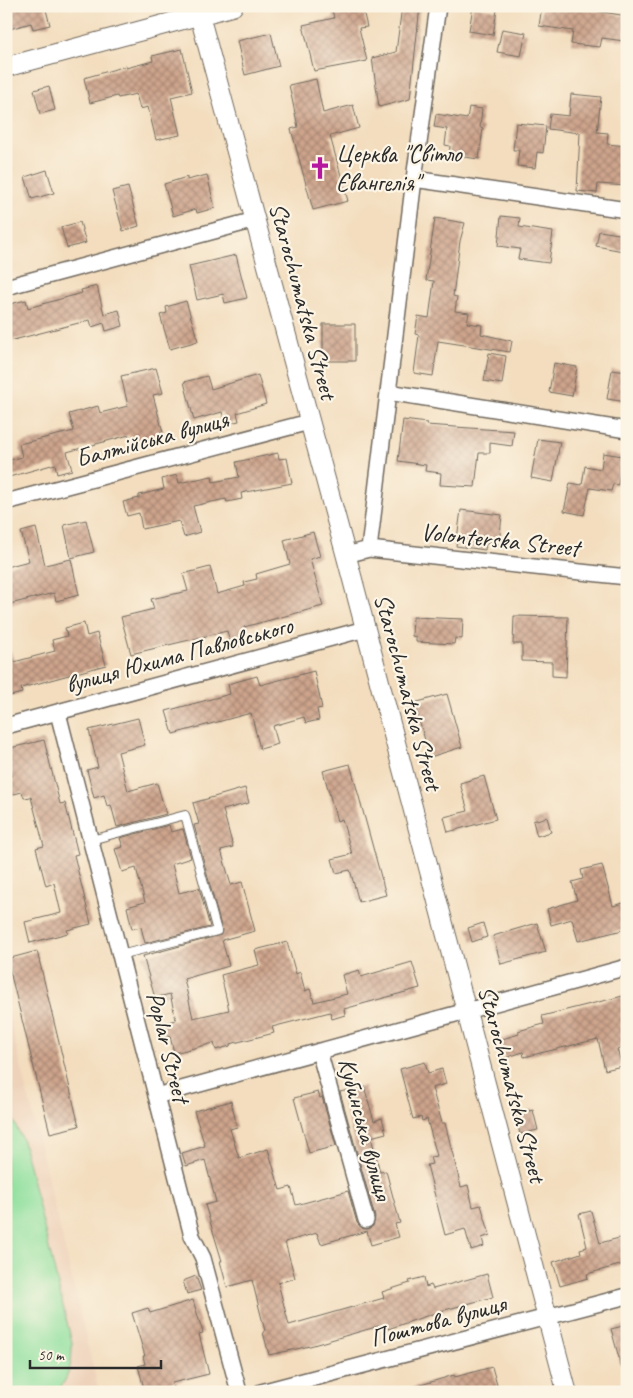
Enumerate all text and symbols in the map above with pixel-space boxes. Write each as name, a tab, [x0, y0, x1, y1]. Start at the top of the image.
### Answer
place label: Церква "Світло Євангелія"	[336, 138, 463, 199]
church icon: Церква "Світло Євангелія"	[307, 155, 333, 181]
street label: Starochumatska Street	[261, 199, 345, 405]
street label: Балтійська вулиця	[72, 403, 233, 475]
street label: Volonterska Street	[419, 516, 584, 565]
street label: Starochumatska Street	[366, 590, 450, 796]
street label: вулиця Юхима Павловського	[62, 609, 297, 701]
street label: Starochumatska Street	[470, 982, 554, 1188]
street label: Poplar Street	[139, 988, 198, 1109]
street label: Кубинська вулиця	[331, 1054, 400, 1206]
street label: Поштова вулиця	[367, 1287, 512, 1354]
scale bar	[30, 1338, 161, 1370]
text: 50 m	[38, 1346, 65, 1365]

